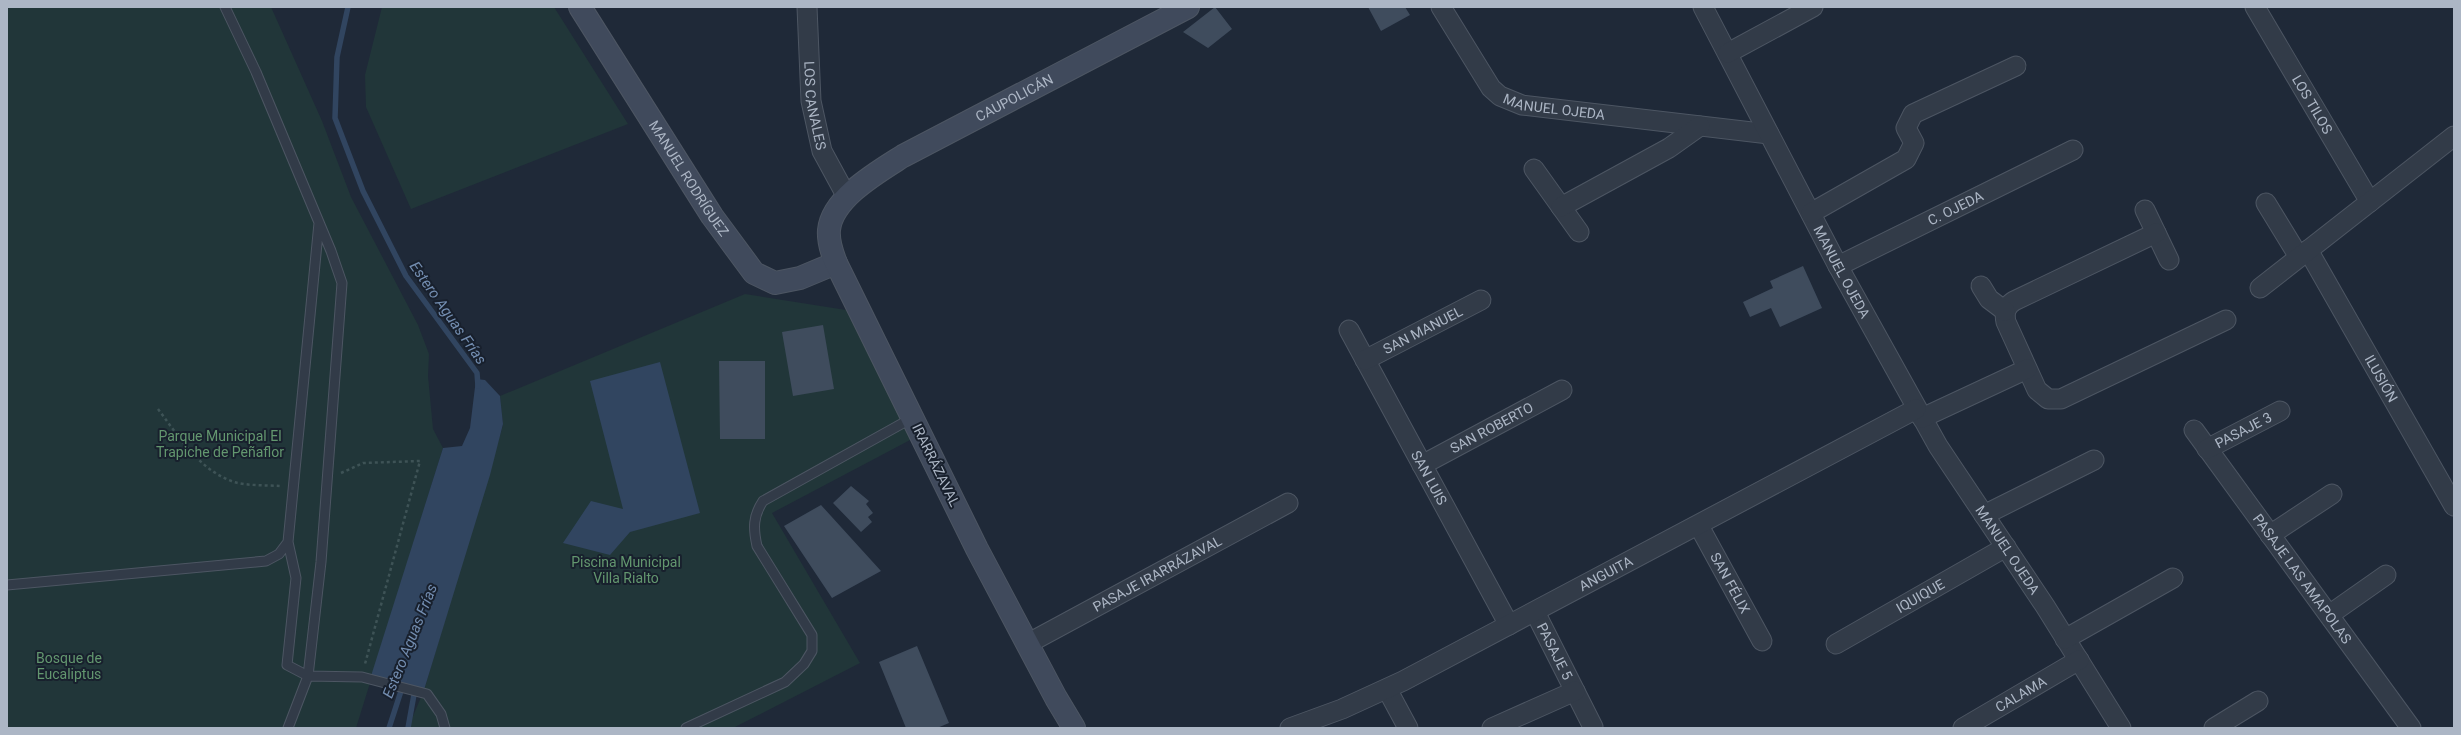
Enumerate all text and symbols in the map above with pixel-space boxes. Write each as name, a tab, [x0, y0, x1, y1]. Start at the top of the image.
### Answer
street label: LOS CANALES	[801, 61, 830, 151]
street label: CAUPOLICÁN	[973, 71, 1056, 125]
street label: LOS TILOS	[2289, 72, 2336, 137]
street label: MANUEL OJEDA	[1501, 90, 1606, 123]
street label: MANUEL RODRÍGUEZ	[646, 118, 732, 239]
street label: C. OJEDA	[1925, 188, 1986, 228]
street label: MANUEL OJEDA	[1810, 223, 1873, 321]
water label: Estero Aguas Frías	[406, 258, 490, 368]
street label: SAN MANUEL	[1380, 303, 1465, 357]
street label: ILUSIÓN	[2362, 352, 2401, 405]
street label: SAN ROBERTO	[1447, 399, 1536, 456]
street label: PASAJE 3	[2212, 409, 2274, 451]
street label: IRARRÁZAVAL	[909, 421, 964, 509]
park label: Parque Municipal El Trapiche de Peñaflor	[156, 428, 284, 460]
street label: SAN LUIS	[1408, 448, 1450, 508]
street label: MANUEL OJEDA	[1972, 503, 2043, 597]
street label: PASAJE LAS AMAPOLAS	[2250, 511, 2355, 647]
street label: PASAJE IRARRÁZAVAL	[1090, 532, 1225, 615]
street label: SAN FÉLIX	[1707, 550, 1753, 616]
street label: ANGUITA	[1576, 553, 1635, 594]
park label: Piscina Municipal Villa Rialto	[571, 554, 681, 586]
street label: IQUIQUE	[1893, 576, 1947, 616]
water label: Estero Aguas Frías	[379, 581, 441, 701]
street label: PASAJE 5	[1534, 620, 1576, 682]
park label: Bosque de Eucaliptus	[36, 650, 102, 682]
street label: CALAMA	[1992, 673, 2049, 715]

